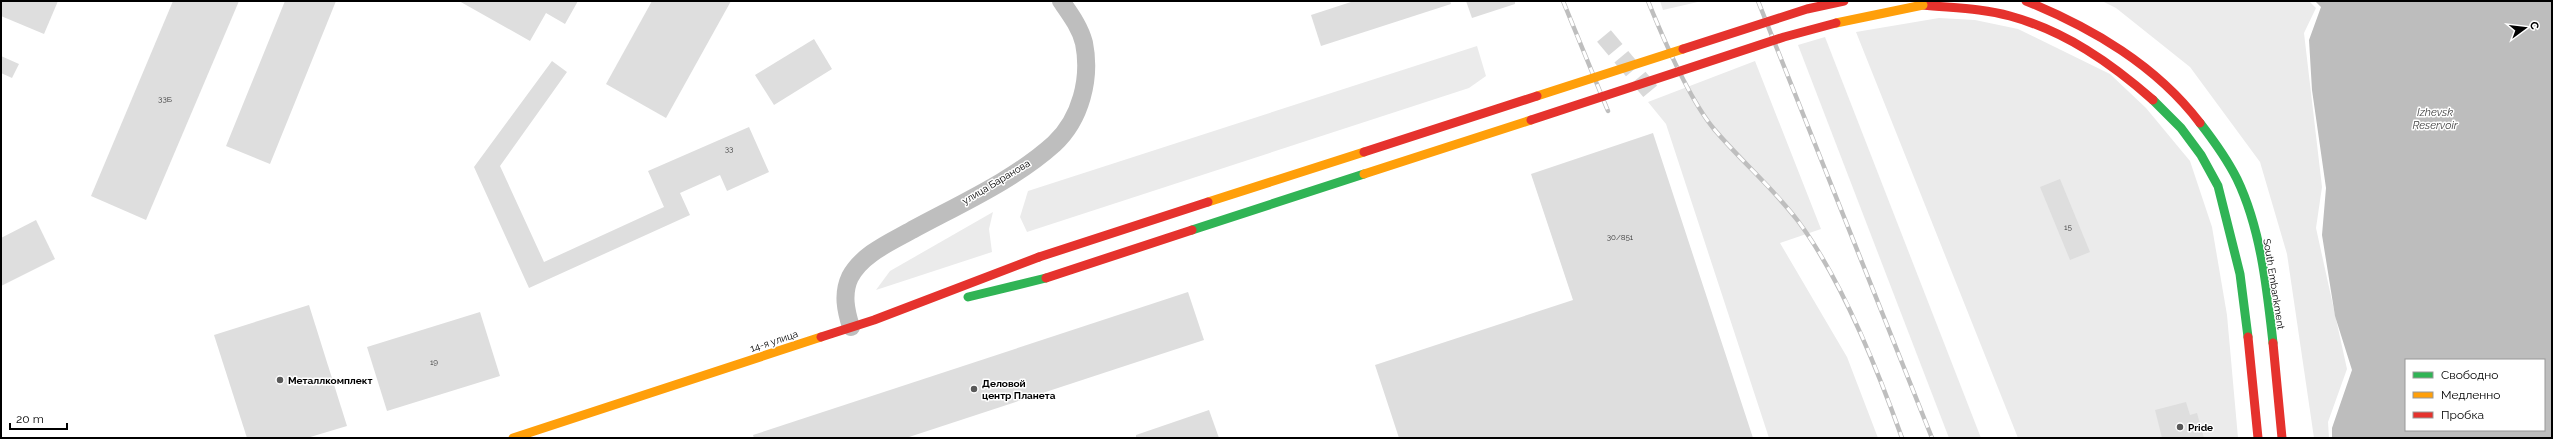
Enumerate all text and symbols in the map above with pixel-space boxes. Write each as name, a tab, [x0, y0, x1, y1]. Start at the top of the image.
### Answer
north arrow	[2505, 8, 2545, 48]
text: С	[2527, 20, 2542, 31]
house number: 33Б	[158, 94, 172, 104]
water label: Izhevsk Reservoir	[2412, 106, 2459, 132]
house number: 33	[725, 144, 733, 154]
street label: улица Баранова	[960, 157, 1032, 207]
house number: 15	[2064, 222, 2073, 232]
house number: 30/851	[1607, 232, 1634, 242]
street label: South Embankment	[2261, 238, 2287, 331]
street label: 14-я улица	[749, 328, 799, 354]
house number: 19	[430, 357, 438, 367]
legend	[2405, 359, 2545, 431]
text: Свободно	[2441, 368, 2498, 382]
marker: Металлкомплект	[275, 375, 285, 385]
place label: Металлкомплект	[288, 375, 372, 386]
place label: Деловой центр Планета	[982, 378, 1056, 401]
marker: Деловой центр Планета	[969, 384, 979, 394]
text: Медленно	[2441, 388, 2500, 402]
scale bar	[10, 405, 67, 431]
text: Пробка	[2441, 408, 2484, 422]
text: 20 m	[16, 412, 44, 426]
marker: Pride	[2175, 422, 2185, 432]
place label: Pride	[2188, 422, 2213, 433]

